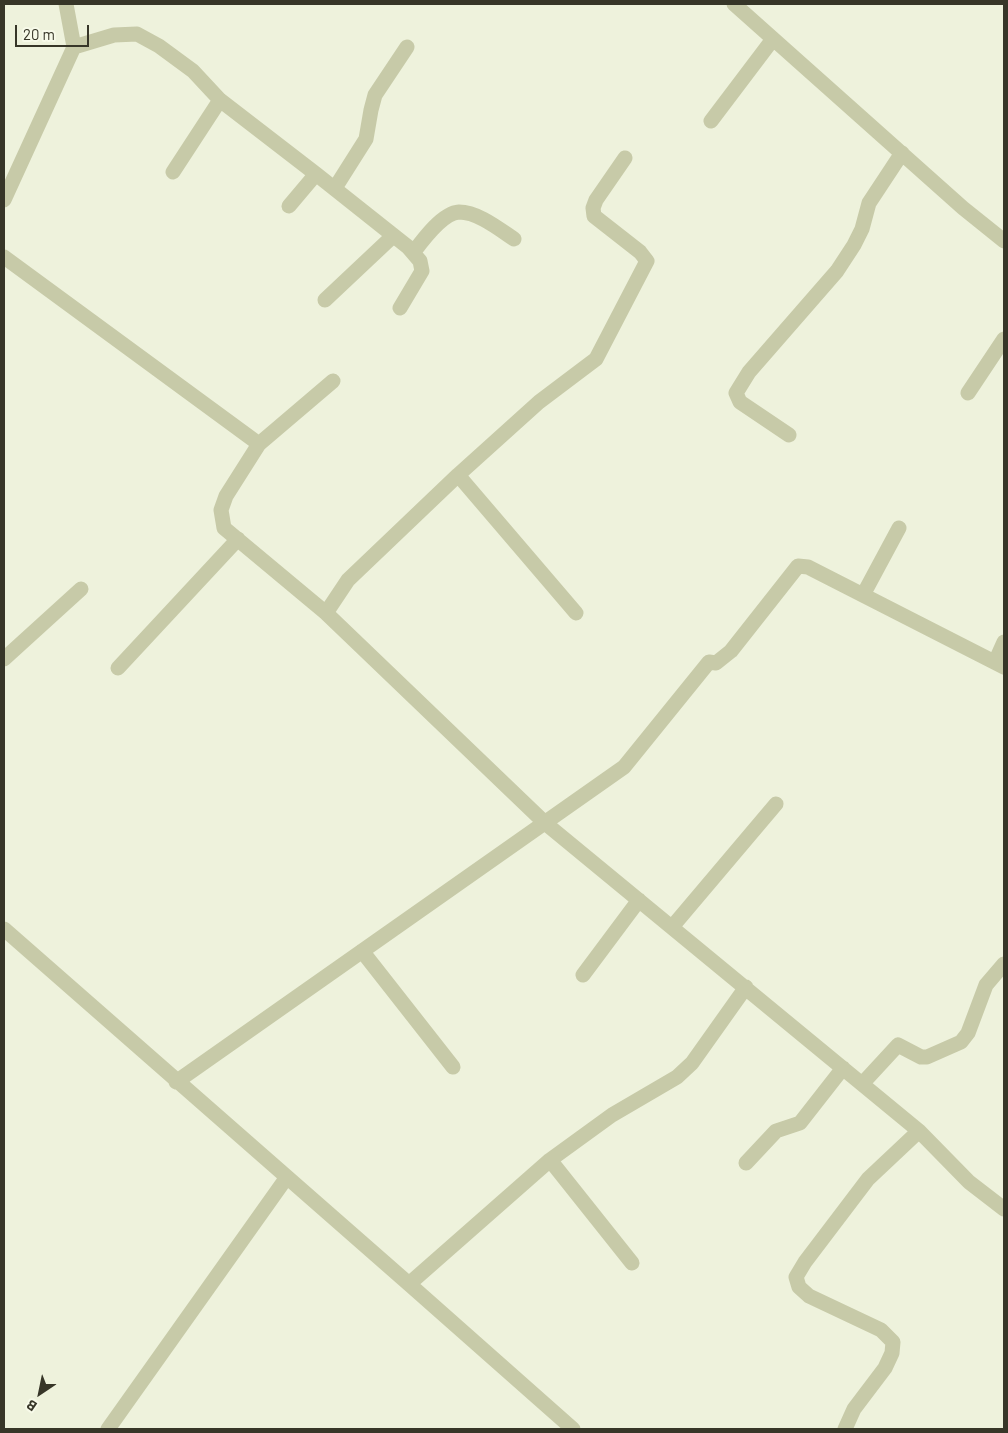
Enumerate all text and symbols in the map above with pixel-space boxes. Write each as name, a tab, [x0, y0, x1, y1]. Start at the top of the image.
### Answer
scale bar	[18, 15, 91, 47]
text: 20 m	[23, 25, 55, 43]
north arrow	[15, 1368, 65, 1418]
text: B	[23, 1396, 40, 1415]

